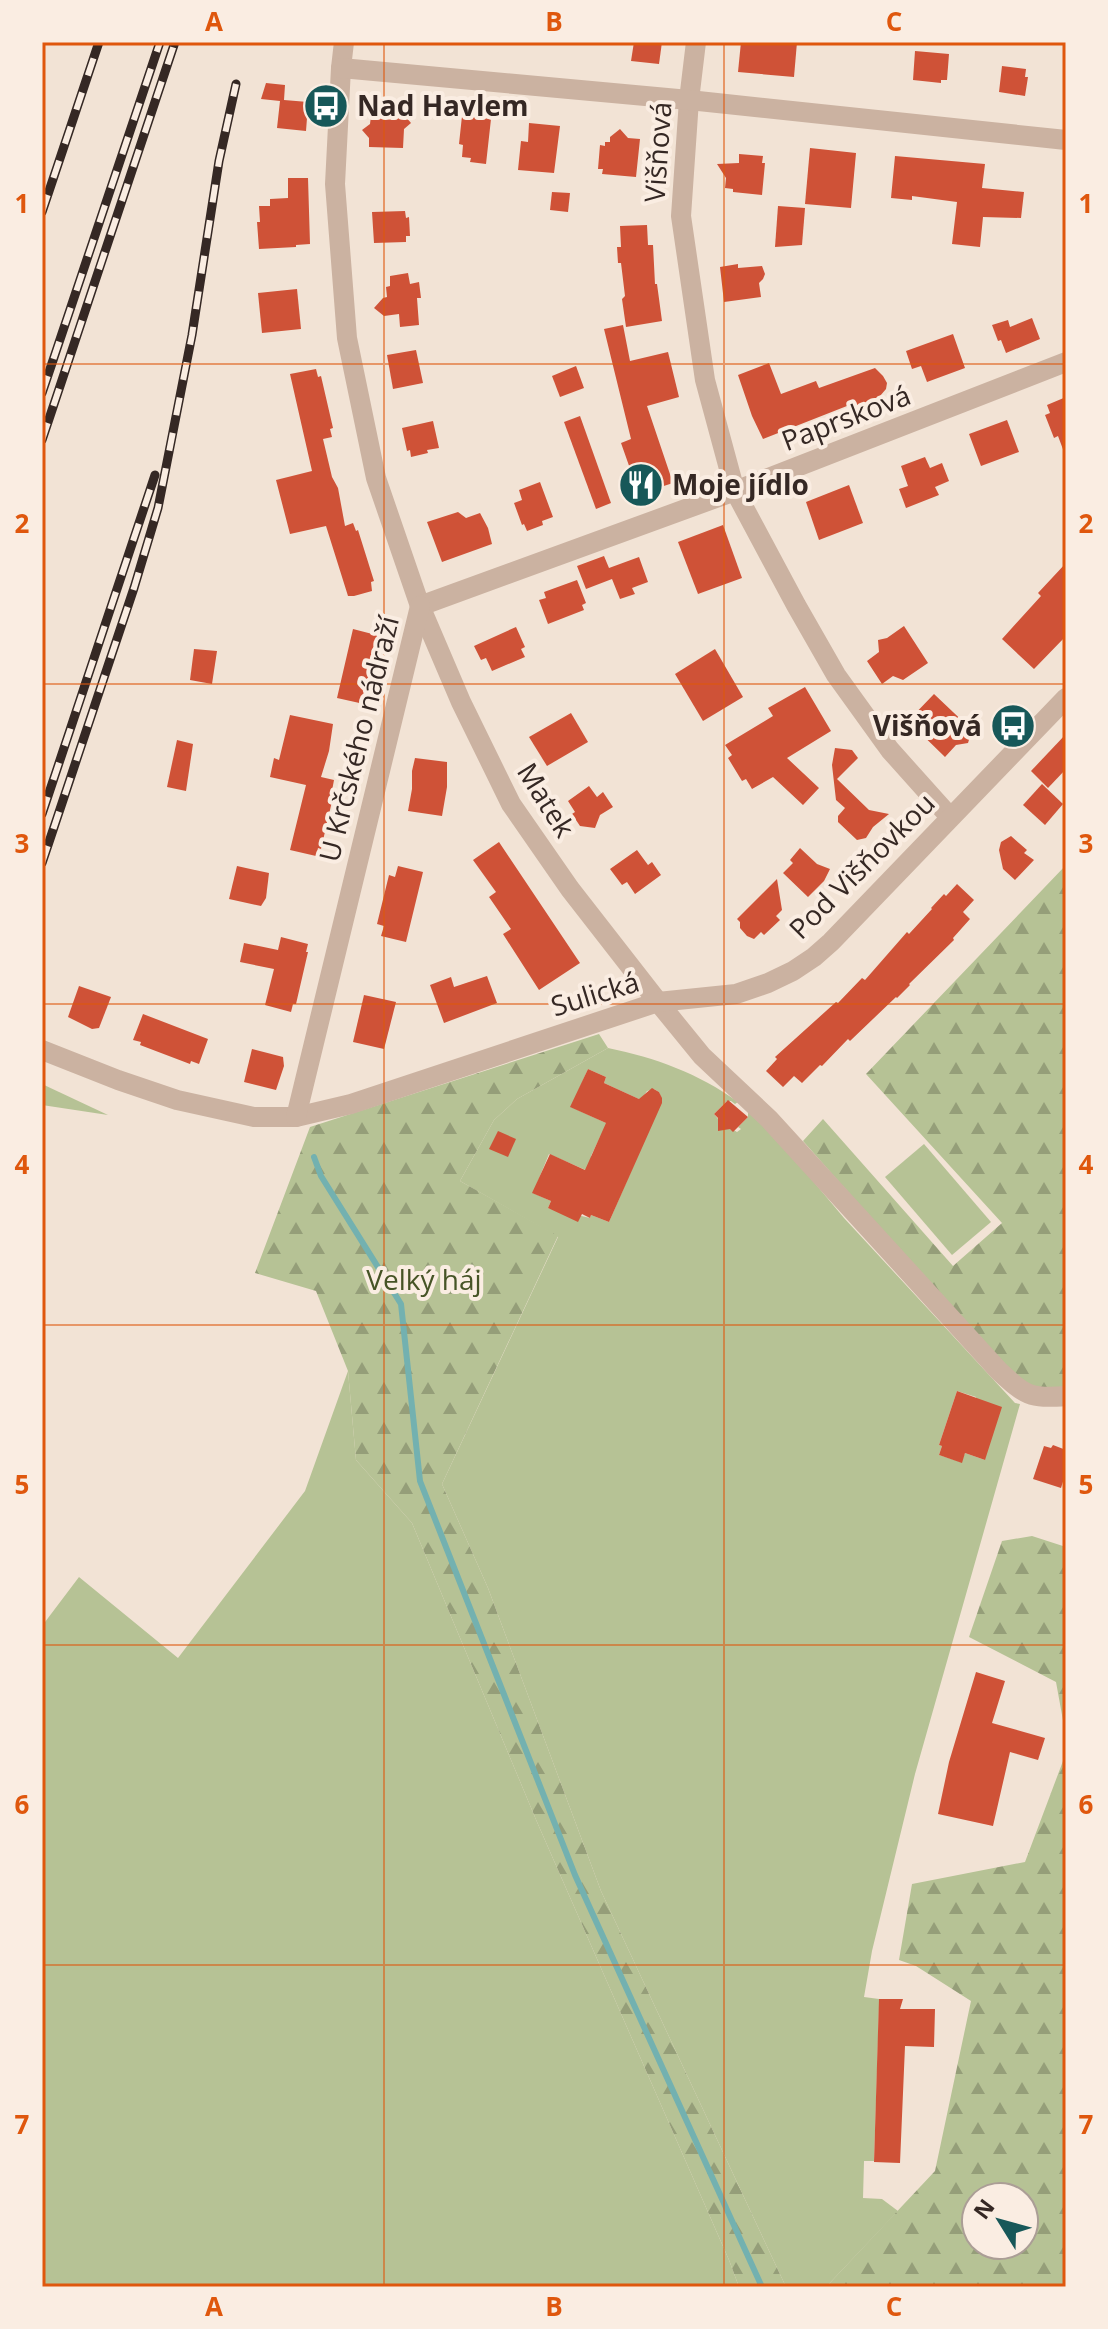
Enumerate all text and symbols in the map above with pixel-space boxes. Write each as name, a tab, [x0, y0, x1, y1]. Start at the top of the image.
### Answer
text: A	[205, 3, 223, 39]
text: B	[545, 3, 563, 39]
text: C	[886, 3, 902, 39]
bus stop icon: Nad Havlem	[302, 82, 350, 130]
place label: Nad Havlem	[357, 86, 529, 124]
street label: Višňová	[635, 100, 679, 203]
text: 1	[15, 185, 29, 221]
text: 1	[1079, 185, 1093, 221]
street label: Paprsková	[776, 375, 916, 459]
restaurant icon: Moje jídlo	[617, 461, 665, 509]
place label: Moje jídlo	[672, 465, 809, 503]
text: 2	[15, 505, 30, 541]
text: 2	[1079, 505, 1094, 541]
street label: U Krčského nádraží	[309, 611, 407, 866]
bus stop icon: Višňová	[989, 702, 1037, 750]
place label: Višňová	[873, 706, 982, 744]
street label: Matek	[509, 755, 585, 844]
street label: Pod Višňovkou	[780, 784, 943, 947]
text: 3	[15, 825, 29, 861]
text: 3	[1079, 825, 1093, 861]
street label: Sulická	[546, 962, 643, 1024]
text: 4	[15, 1146, 30, 1182]
text: 4	[1079, 1146, 1094, 1182]
park label: Velký háj	[366, 1260, 482, 1298]
text: 5	[15, 1466, 29, 1502]
text: 5	[1079, 1466, 1093, 1502]
text: 6	[15, 1786, 30, 1822]
text: 6	[1079, 1786, 1094, 1822]
text: 7	[15, 2106, 30, 2142]
text: 7	[1079, 2106, 1094, 2142]
north arrow	[960, 2181, 1040, 2261]
text: N	[966, 2192, 1001, 2225]
text: A	[205, 2288, 223, 2324]
text: B	[545, 2288, 563, 2324]
text: C	[886, 2288, 902, 2324]

